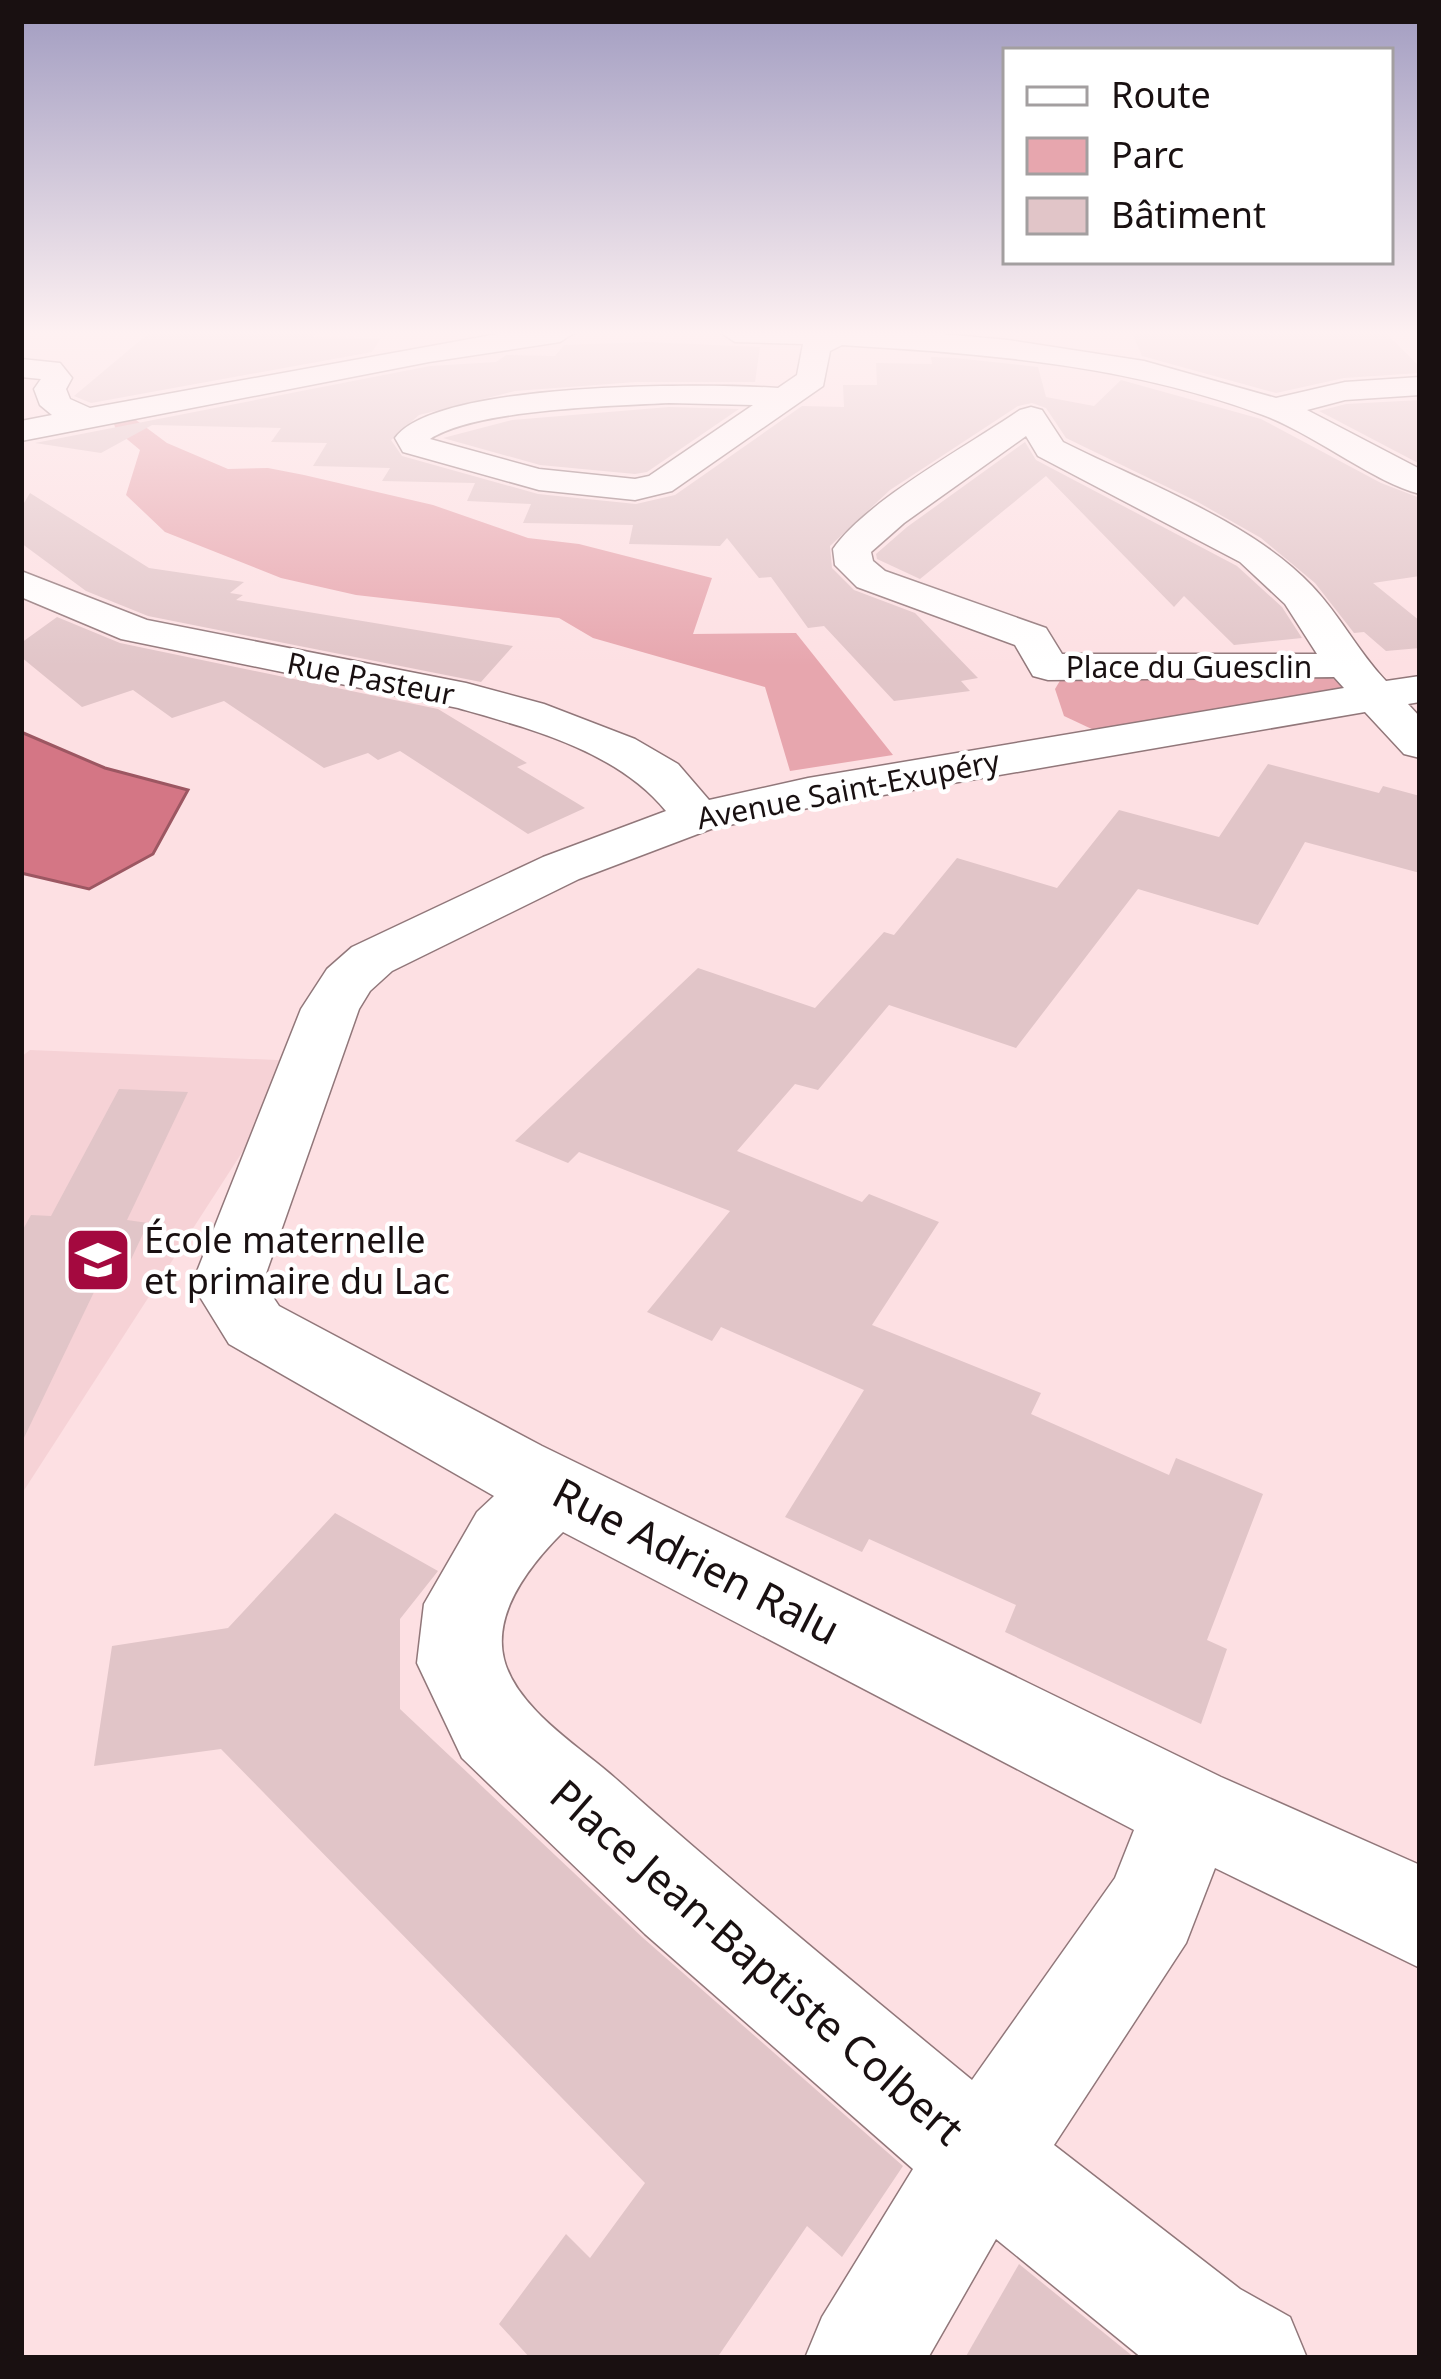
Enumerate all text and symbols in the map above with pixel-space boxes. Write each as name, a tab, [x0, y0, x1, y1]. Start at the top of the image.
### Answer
legend	[1003, 48, 1393, 264]
text: Route	[1111, 70, 1211, 119]
text: Parc	[1111, 130, 1184, 179]
text: Bâtiment	[1111, 190, 1266, 239]
street label: Rue Pasteur	[284, 642, 458, 714]
street label: Place du Guesclin	[1066, 646, 1312, 687]
street label: Avenue Saint-Exupéry	[693, 739, 1003, 838]
place label: École maternelle et primaire du Lac	[144, 1215, 450, 1305]
school or university icon: École maternelle et primaire du Lac	[63, 1225, 133, 1295]
street label: Rue Adrien Ralu	[544, 1463, 850, 1657]
street label: Place Jean-Baptiste Colbert	[539, 1766, 977, 2156]

